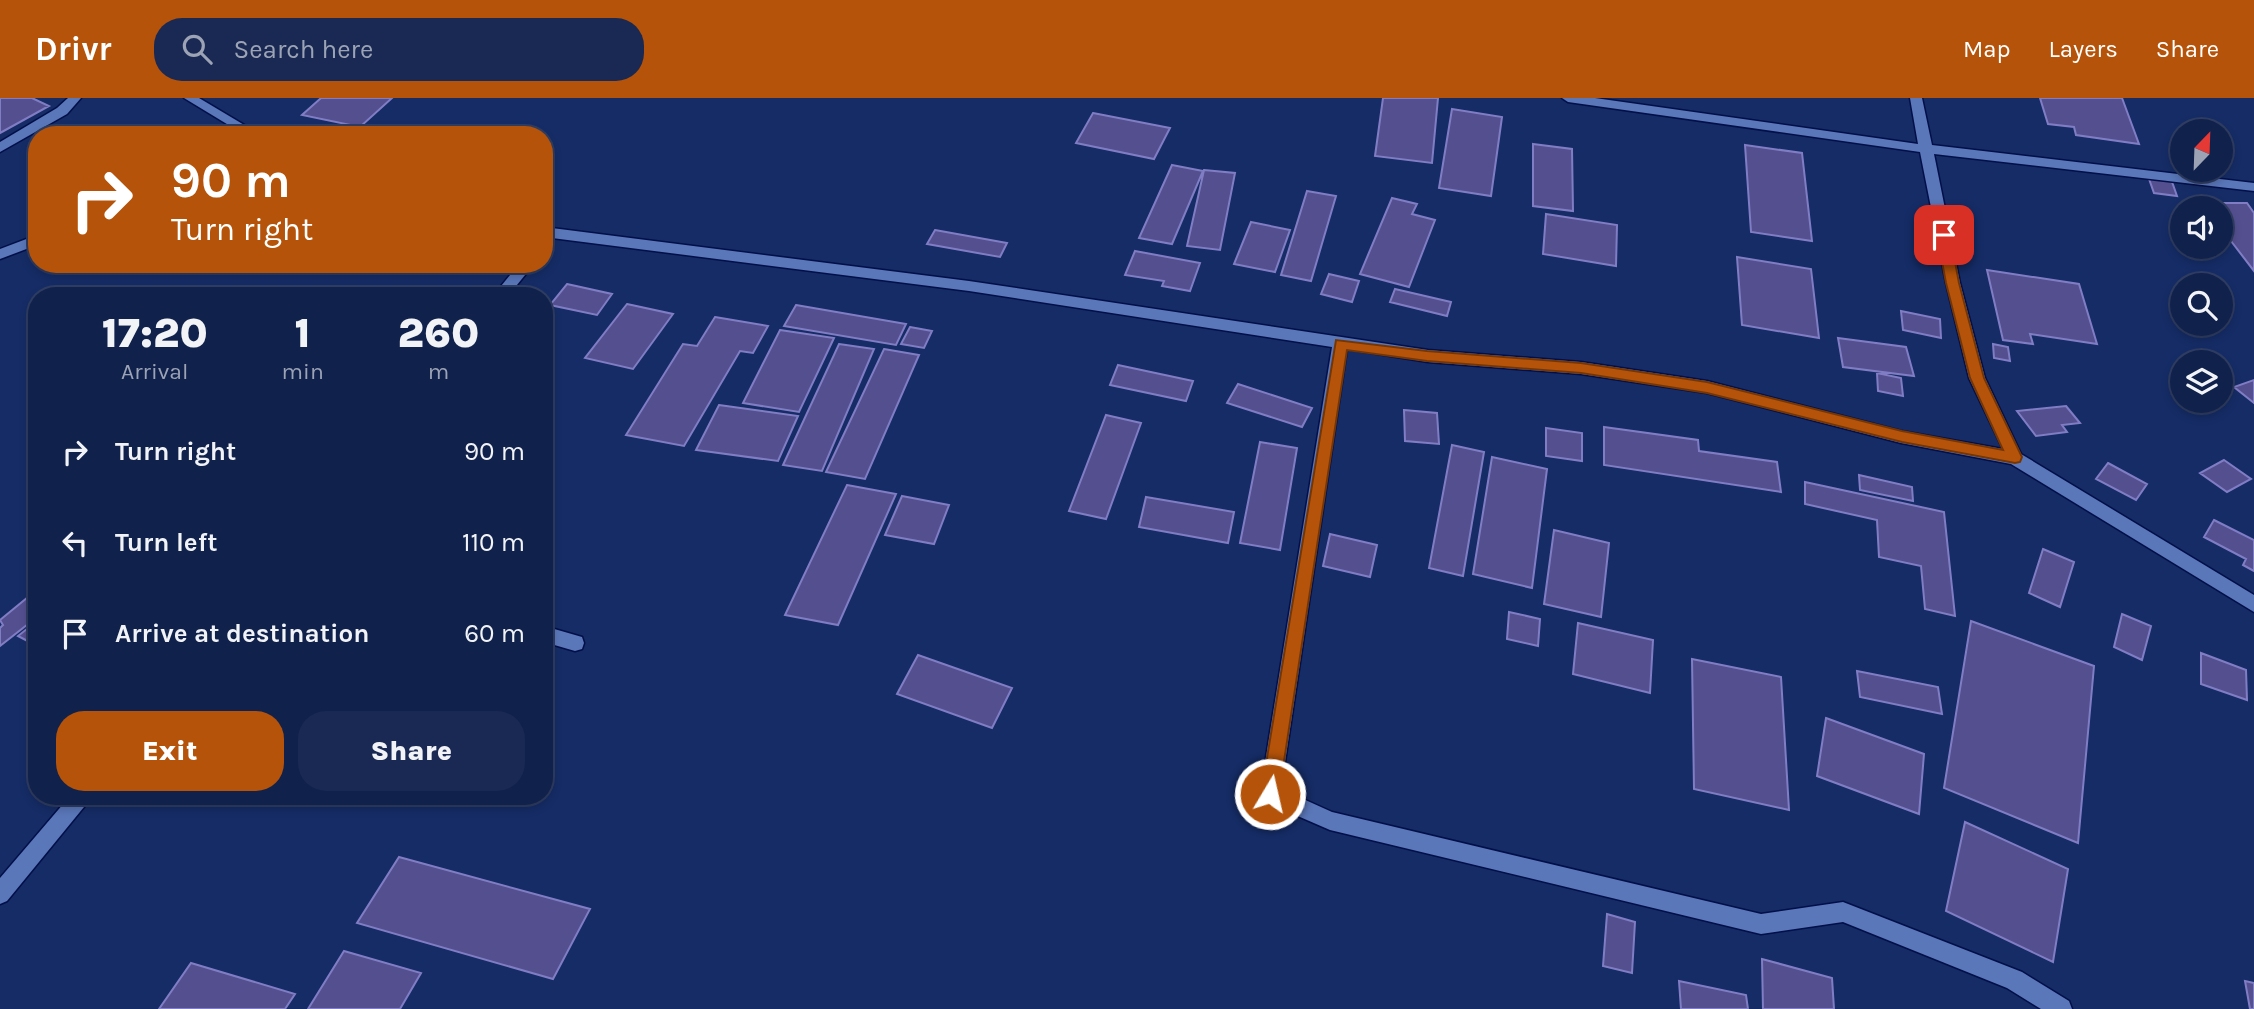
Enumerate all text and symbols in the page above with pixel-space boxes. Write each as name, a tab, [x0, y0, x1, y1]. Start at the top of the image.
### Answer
search box	[154, 18, 644, 81]
text: Drivr	[35, 30, 112, 68]
icon: search	[178, 30, 216, 68]
text: Search here	[234, 34, 373, 65]
text: Map	[1963, 35, 2011, 63]
text: Layers	[2049, 35, 2118, 63]
text: Share	[2156, 35, 2219, 63]
north arrow	[2170, 119, 2233, 182]
map controls	[2170, 119, 2233, 413]
text: 90 m	[171, 152, 291, 209]
icon: right	[56, 154, 147, 245]
button: sound	[2170, 196, 2233, 259]
pin	[1914, 205, 1974, 265]
text: Turn right	[171, 211, 313, 248]
icon: arrive	[1925, 216, 1963, 254]
button: search	[2170, 273, 2233, 336]
text: 17:20	[102, 308, 208, 358]
text: 1	[295, 308, 311, 358]
text: 260	[397, 308, 479, 358]
button: layers	[2170, 350, 2233, 413]
text: Arrival	[121, 358, 188, 385]
text: min	[282, 358, 324, 385]
text: m	[428, 358, 449, 385]
icon: right	[56, 433, 94, 471]
text: Turn right	[115, 436, 236, 467]
text: 90 m	[464, 436, 525, 467]
icon: left	[56, 524, 94, 562]
text: Turn left	[115, 527, 217, 558]
text: 110 m	[462, 527, 525, 558]
icon: arrive	[56, 615, 94, 653]
text: Arrive at destination	[115, 618, 369, 649]
text: 60 m	[464, 618, 525, 649]
button: Exit	[56, 711, 284, 791]
button: Share	[298, 711, 525, 791]
position arrow	[1233, 757, 1307, 831]

